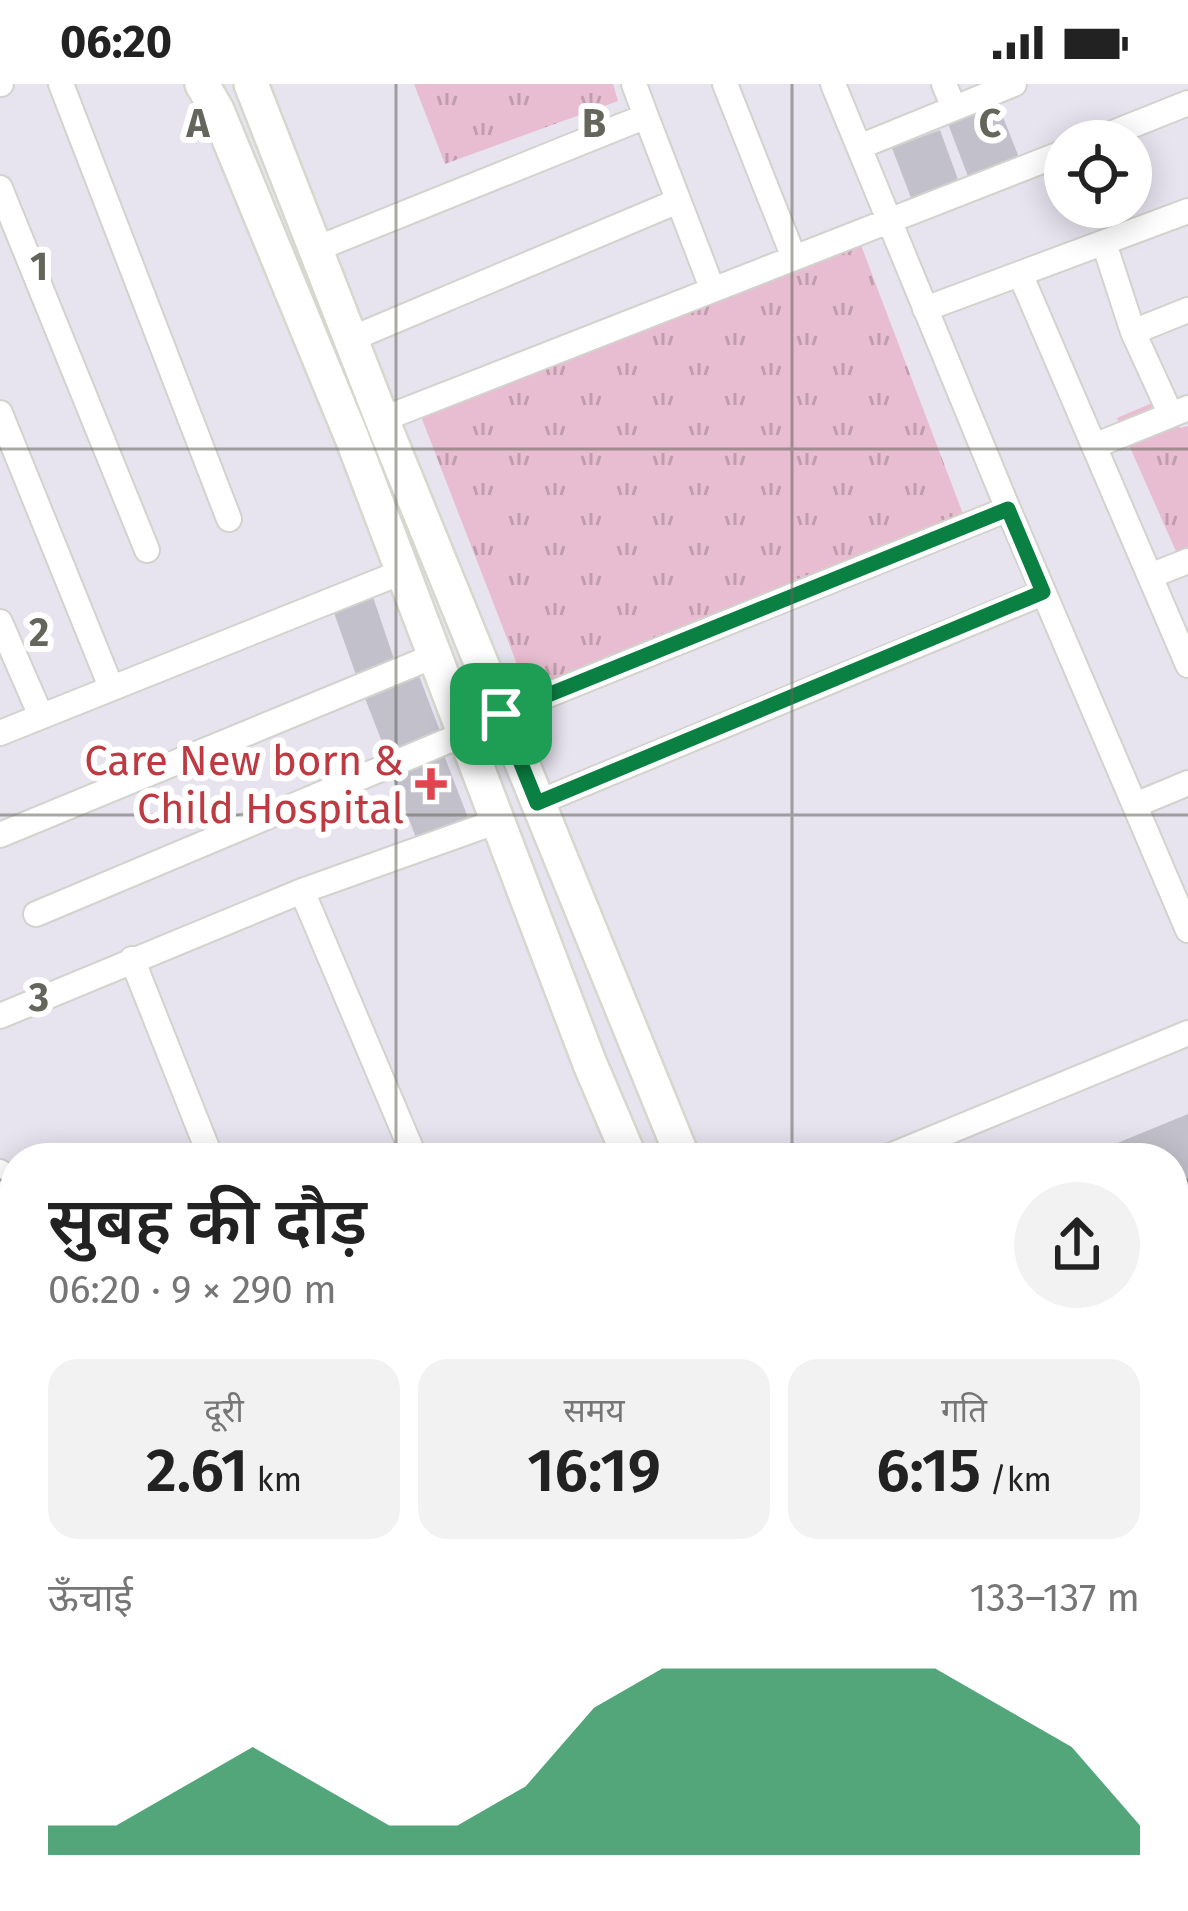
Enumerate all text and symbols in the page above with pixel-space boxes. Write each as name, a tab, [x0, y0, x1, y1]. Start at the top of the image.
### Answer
text: 06:20	[60, 15, 172, 69]
text: A	[185, 101, 210, 147]
text: B	[582, 101, 606, 147]
text: C	[979, 101, 1002, 147]
map controls	[1044, 120, 1152, 228]
button: locate	[1044, 120, 1152, 228]
text: 1	[30, 244, 48, 290]
text: 2	[29, 610, 49, 656]
pin	[450, 663, 552, 765]
icon: arrive	[468, 681, 534, 747]
place label: Care New born & Child Hospital	[84, 736, 404, 834]
marker: Care New born & Child Hospital	[415, 768, 447, 800]
text: 3	[28, 975, 49, 1021]
text: सुबह की दौड़	[48, 1182, 367, 1261]
button: share	[1014, 1182, 1140, 1308]
text: 06:20 · 9 × 290 m	[48, 1267, 337, 1313]
text: दूरी	[204, 1391, 244, 1431]
text: समय	[563, 1391, 625, 1431]
text: गति	[941, 1391, 987, 1431]
text: 2.61	[146, 1435, 248, 1507]
text: 16:19	[527, 1435, 661, 1507]
text: 6:15	[876, 1435, 981, 1507]
text: km	[248, 1460, 302, 1500]
text: /km	[981, 1460, 1052, 1500]
text: ऊँचाई	[48, 1575, 133, 1621]
text: 133–137 m	[969, 1575, 1140, 1621]

